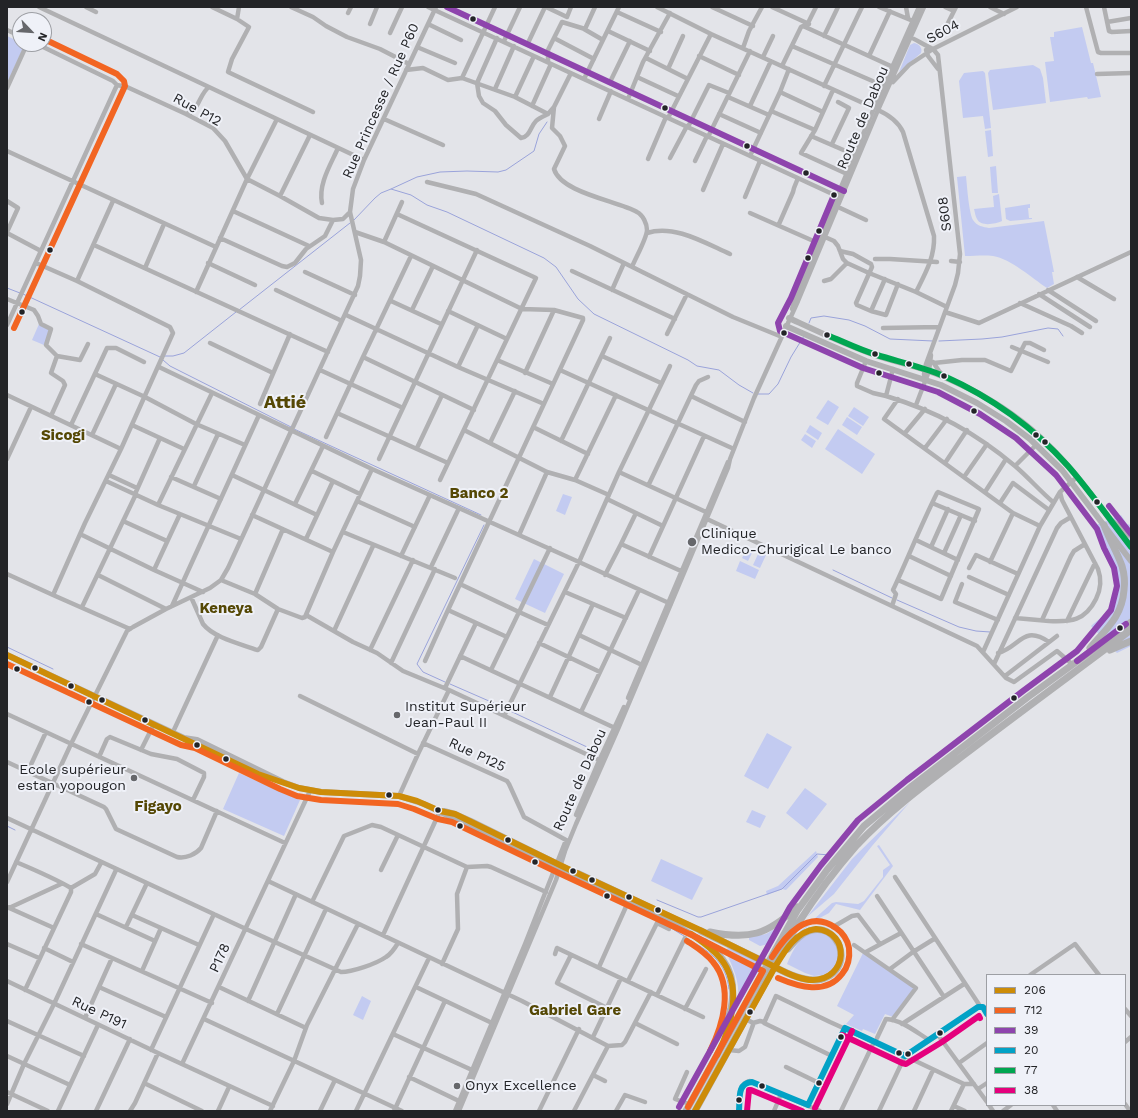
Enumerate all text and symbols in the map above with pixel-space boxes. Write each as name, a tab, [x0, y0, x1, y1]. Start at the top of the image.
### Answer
north arrow	[12, 12, 52, 52]
unlabelled marker	[468, 14, 478, 24]
street label: S604	[924, 16, 962, 48]
street label: Rue Princesse / Rue P60	[339, 21, 423, 181]
text: N	[35, 30, 50, 43]
street label: Route de Dabou	[834, 64, 892, 172]
street label: Rue P12	[170, 90, 224, 130]
unlabelled marker	[660, 103, 670, 113]
unlabelled marker	[742, 141, 752, 151]
unlabelled marker	[801, 168, 811, 178]
unlabelled marker	[829, 190, 839, 200]
street label: S608	[935, 196, 955, 232]
unlabelled marker	[814, 226, 824, 236]
unlabelled marker	[45, 245, 55, 255]
unlabelled marker	[803, 253, 813, 263]
unlabelled marker	[17, 307, 27, 317]
unlabelled marker	[779, 328, 789, 338]
unlabelled marker	[822, 330, 832, 340]
unlabelled marker	[870, 349, 880, 359]
unlabelled marker	[904, 359, 914, 369]
unlabelled marker	[874, 368, 884, 378]
unlabelled marker	[939, 371, 949, 381]
district label: Attié	[264, 392, 306, 414]
unlabelled marker	[969, 406, 979, 416]
district label: Sicogi	[41, 427, 85, 445]
unlabelled marker	[1031, 430, 1041, 440]
unlabelled marker	[1040, 437, 1050, 447]
district label: Banco 2	[450, 485, 508, 503]
unlabelled marker	[1092, 497, 1102, 507]
place label: Clinique Medico-Churigical Le banco	[701, 526, 892, 558]
marker: Clinique Medico-Churigical Le banco	[686, 536, 698, 548]
district label: Keneya	[199, 600, 253, 618]
unlabelled marker	[1115, 623, 1125, 633]
unlabelled marker	[30, 663, 40, 673]
unlabelled marker	[12, 664, 22, 674]
unlabelled marker	[66, 681, 76, 691]
unlabelled marker	[1009, 693, 1019, 703]
unlabelled marker	[97, 695, 107, 705]
unlabelled marker	[84, 697, 94, 707]
place label: Institut Supérieur Jean-Paul II	[405, 699, 526, 732]
marker: Institut Supérieur Jean-Paul II	[392, 710, 402, 720]
unlabelled marker	[140, 715, 150, 725]
street label: Route de Dabou	[550, 726, 610, 834]
street label: Rue P125	[446, 735, 508, 775]
unlabelled marker	[192, 740, 202, 750]
unlabelled marker	[221, 754, 231, 764]
place label: Ecole supérieur estan yopougon	[17, 762, 126, 794]
marker: Ecole supérieur estan yopougon	[129, 773, 139, 783]
unlabelled marker	[384, 790, 394, 800]
district label: Figayo	[134, 798, 182, 816]
unlabelled marker	[433, 805, 443, 815]
unlabelled marker	[455, 821, 465, 831]
unlabelled marker	[503, 835, 513, 845]
unlabelled marker	[530, 857, 540, 867]
unlabelled marker	[568, 866, 578, 876]
unlabelled marker	[587, 875, 597, 885]
unlabelled marker	[602, 891, 612, 901]
unlabelled marker	[624, 892, 634, 902]
unlabelled marker	[653, 905, 663, 915]
street label: P178	[206, 941, 234, 975]
legend	[986, 974, 1126, 1106]
text: 206	[1024, 983, 1046, 997]
street label: Rue P191	[69, 993, 129, 1033]
district label: Gabriel Gare	[529, 1002, 621, 1020]
text: 712	[1024, 1003, 1042, 1017]
unlabelled marker	[745, 1007, 755, 1017]
text: 39	[1024, 1023, 1038, 1037]
unlabelled marker	[935, 1028, 945, 1038]
unlabelled marker	[836, 1032, 846, 1042]
text: 20	[1024, 1043, 1038, 1057]
unlabelled marker	[894, 1048, 904, 1058]
unlabelled marker	[903, 1049, 913, 1059]
text: 77	[1024, 1063, 1037, 1077]
place label: Onyx Excellence	[465, 1078, 577, 1094]
unlabelled marker	[814, 1078, 824, 1088]
marker: Onyx Excellence	[452, 1081, 462, 1091]
unlabelled marker	[757, 1081, 767, 1091]
text: 38	[1024, 1083, 1038, 1097]
unlabelled marker	[734, 1095, 744, 1105]

